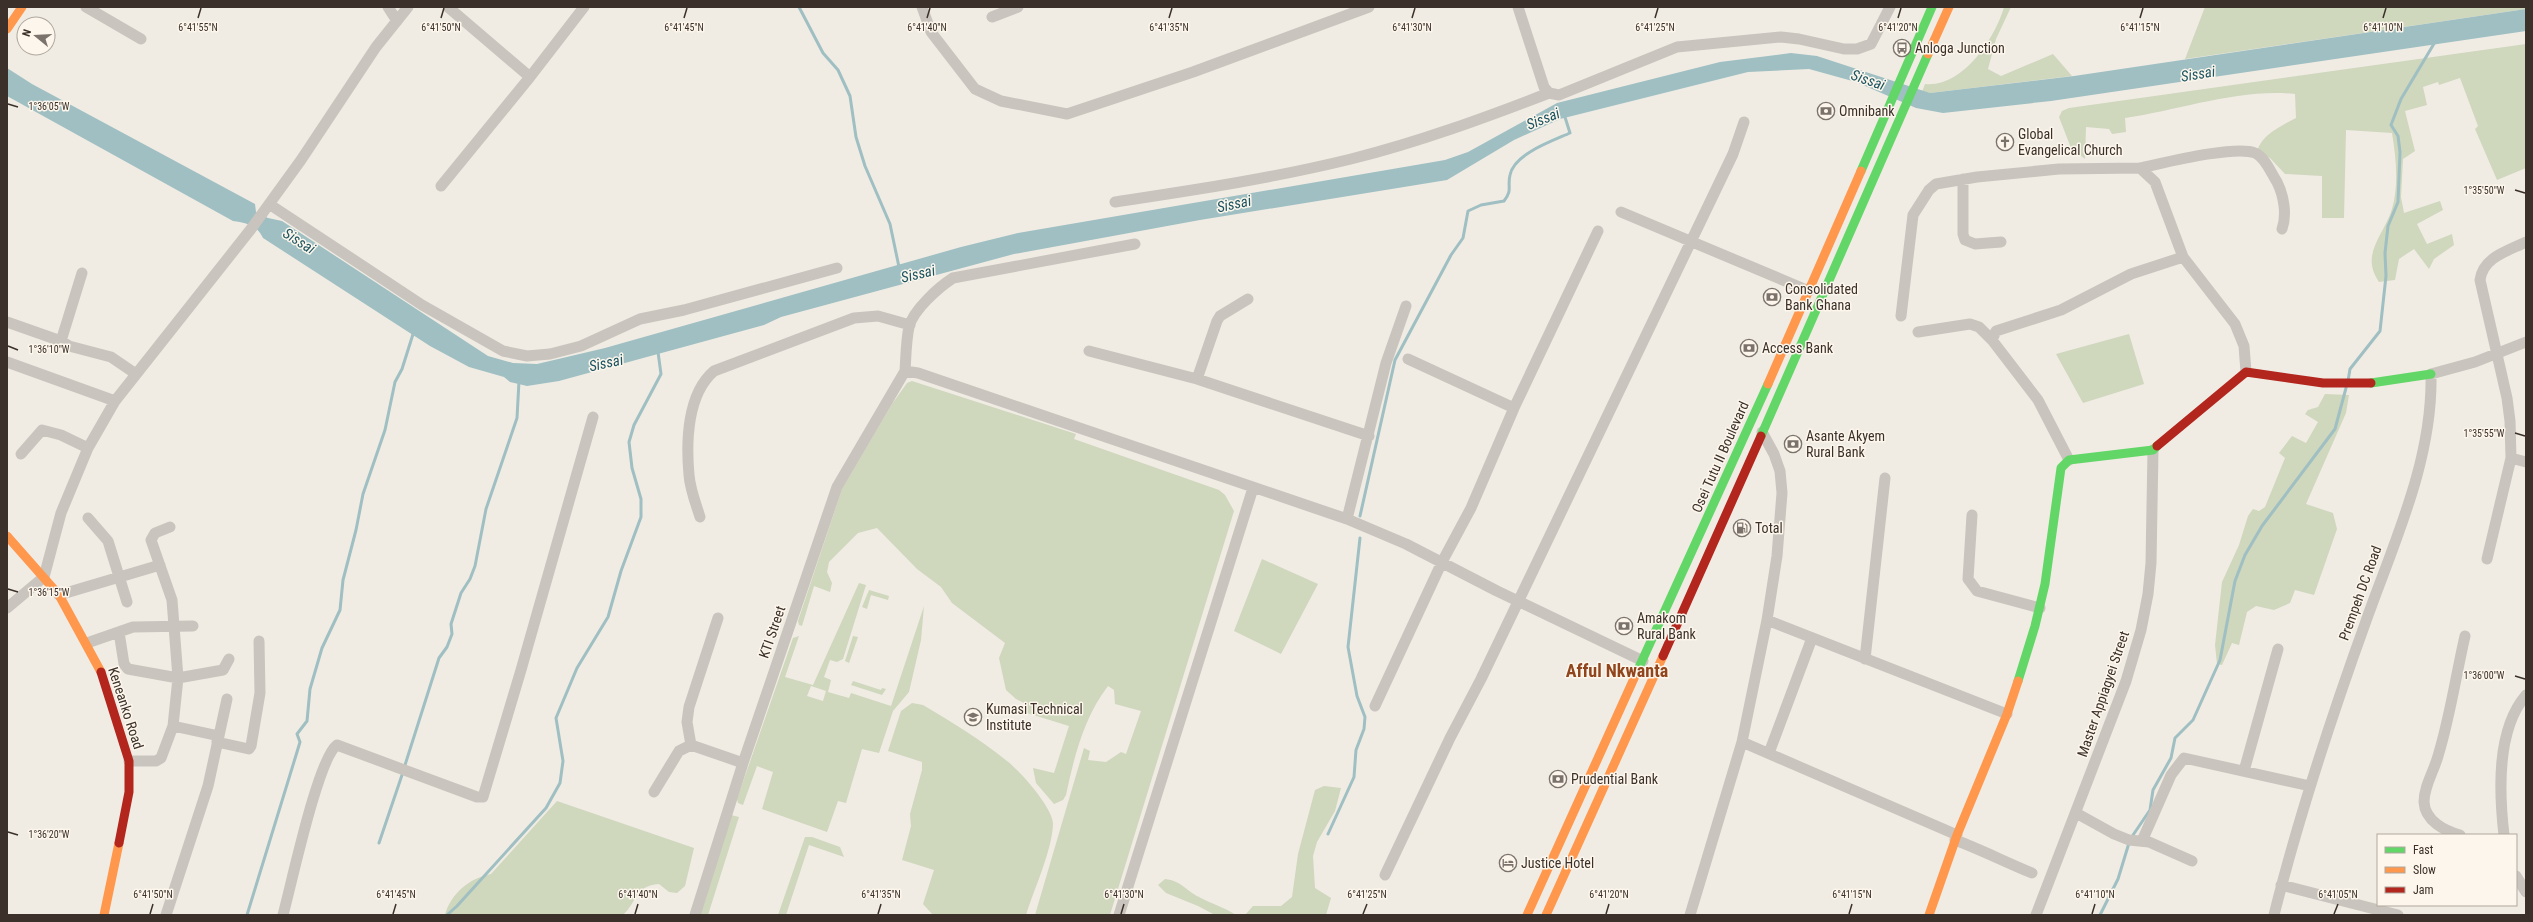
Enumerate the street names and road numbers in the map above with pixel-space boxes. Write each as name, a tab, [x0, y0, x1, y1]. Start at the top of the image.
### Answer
street label: Osei Tutu II Boulevard	[1688, 399, 1752, 515]
street label: Prempeh DC Road	[2335, 543, 2385, 643]
street label: KTI Street	[756, 604, 788, 660]
street label: Master Appiagyei Street	[2074, 629, 2132, 759]
street label: Keneanko Road	[105, 665, 147, 751]

